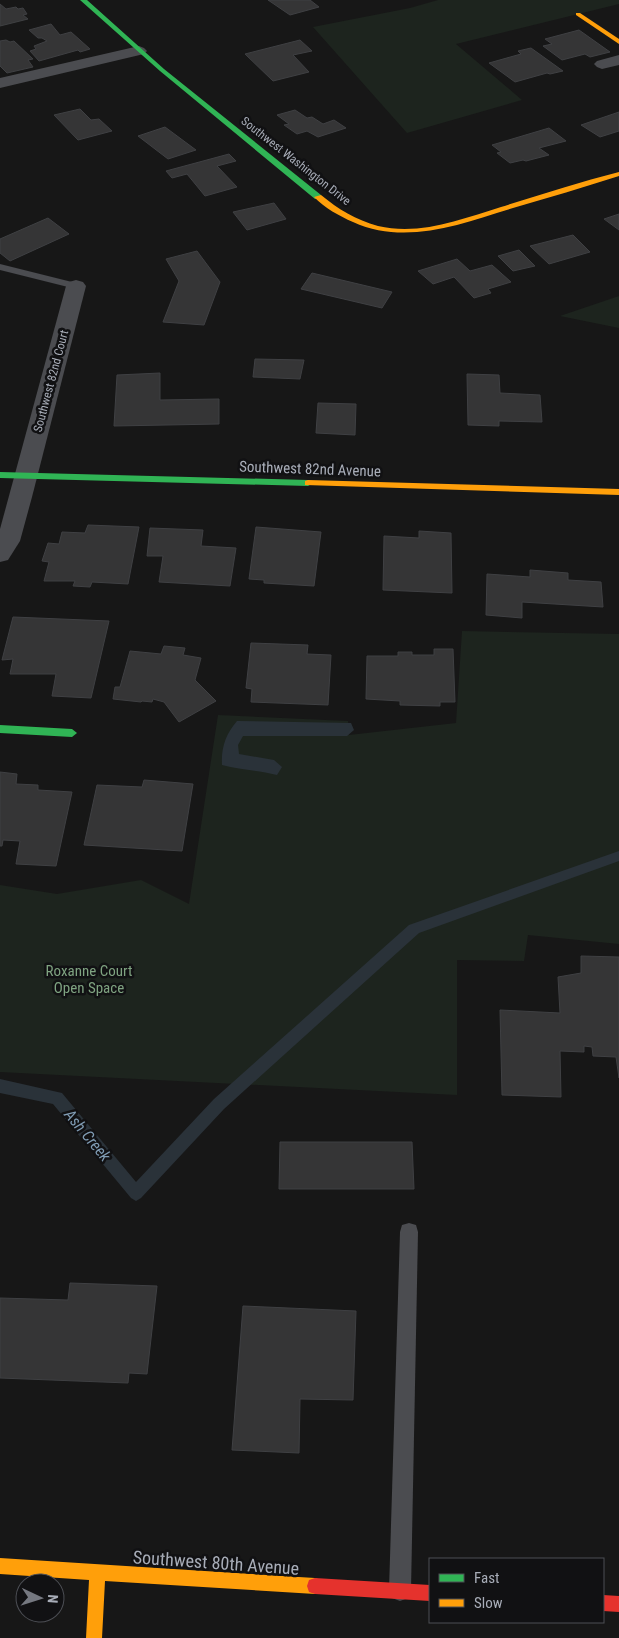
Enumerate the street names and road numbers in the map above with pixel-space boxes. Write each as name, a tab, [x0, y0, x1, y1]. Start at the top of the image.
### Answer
street label: Southwest Washington Drive	[238, 114, 354, 208]
street label: Southwest 82nd Court	[31, 328, 71, 434]
street label: Southwest 82nd Avenue	[239, 458, 381, 480]
street label: Southwest 80th Avenue	[132, 1546, 300, 1579]

